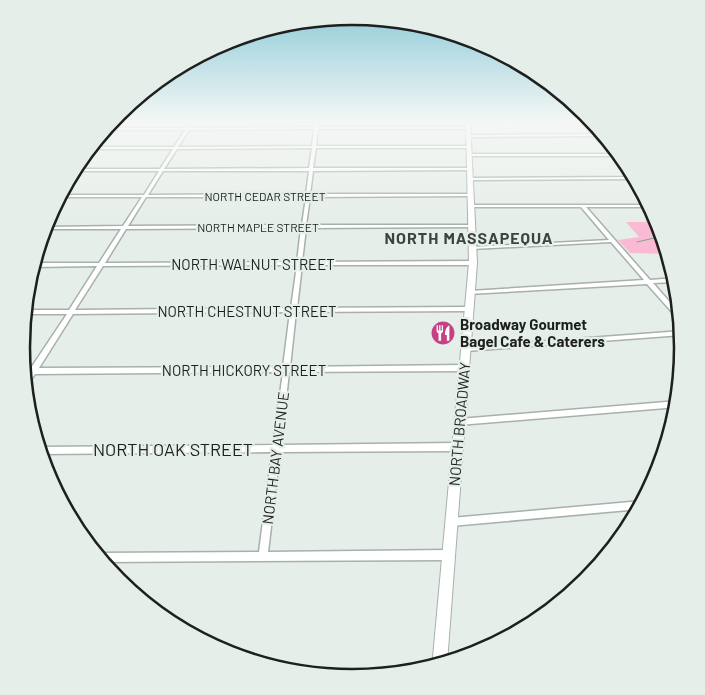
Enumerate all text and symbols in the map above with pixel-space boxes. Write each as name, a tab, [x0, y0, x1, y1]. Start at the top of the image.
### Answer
street label: NORTH CEDAR STREET	[205, 189, 326, 203]
street label: NORTH MAPLE STREET	[197, 220, 319, 234]
district label: NORTH MASSAPEQUA	[384, 228, 554, 247]
street label: NORTH WALNUT STREET	[171, 255, 335, 273]
street label: NORTH CHESTNUT STREET	[157, 302, 337, 320]
place label: Broadway Gourmet Bagel Cafe & Caterers	[460, 315, 605, 350]
restaurant icon: Broadway Gourmet Bagel Cafe & Caterers	[430, 320, 456, 346]
street label: NORTH HICKORY STREET	[162, 361, 326, 379]
street label: NORTH BROADWAY	[445, 361, 473, 487]
street label: NORTH BAY AVENUE	[258, 391, 292, 525]
street label: NORTH OAK STREET	[93, 438, 253, 460]

